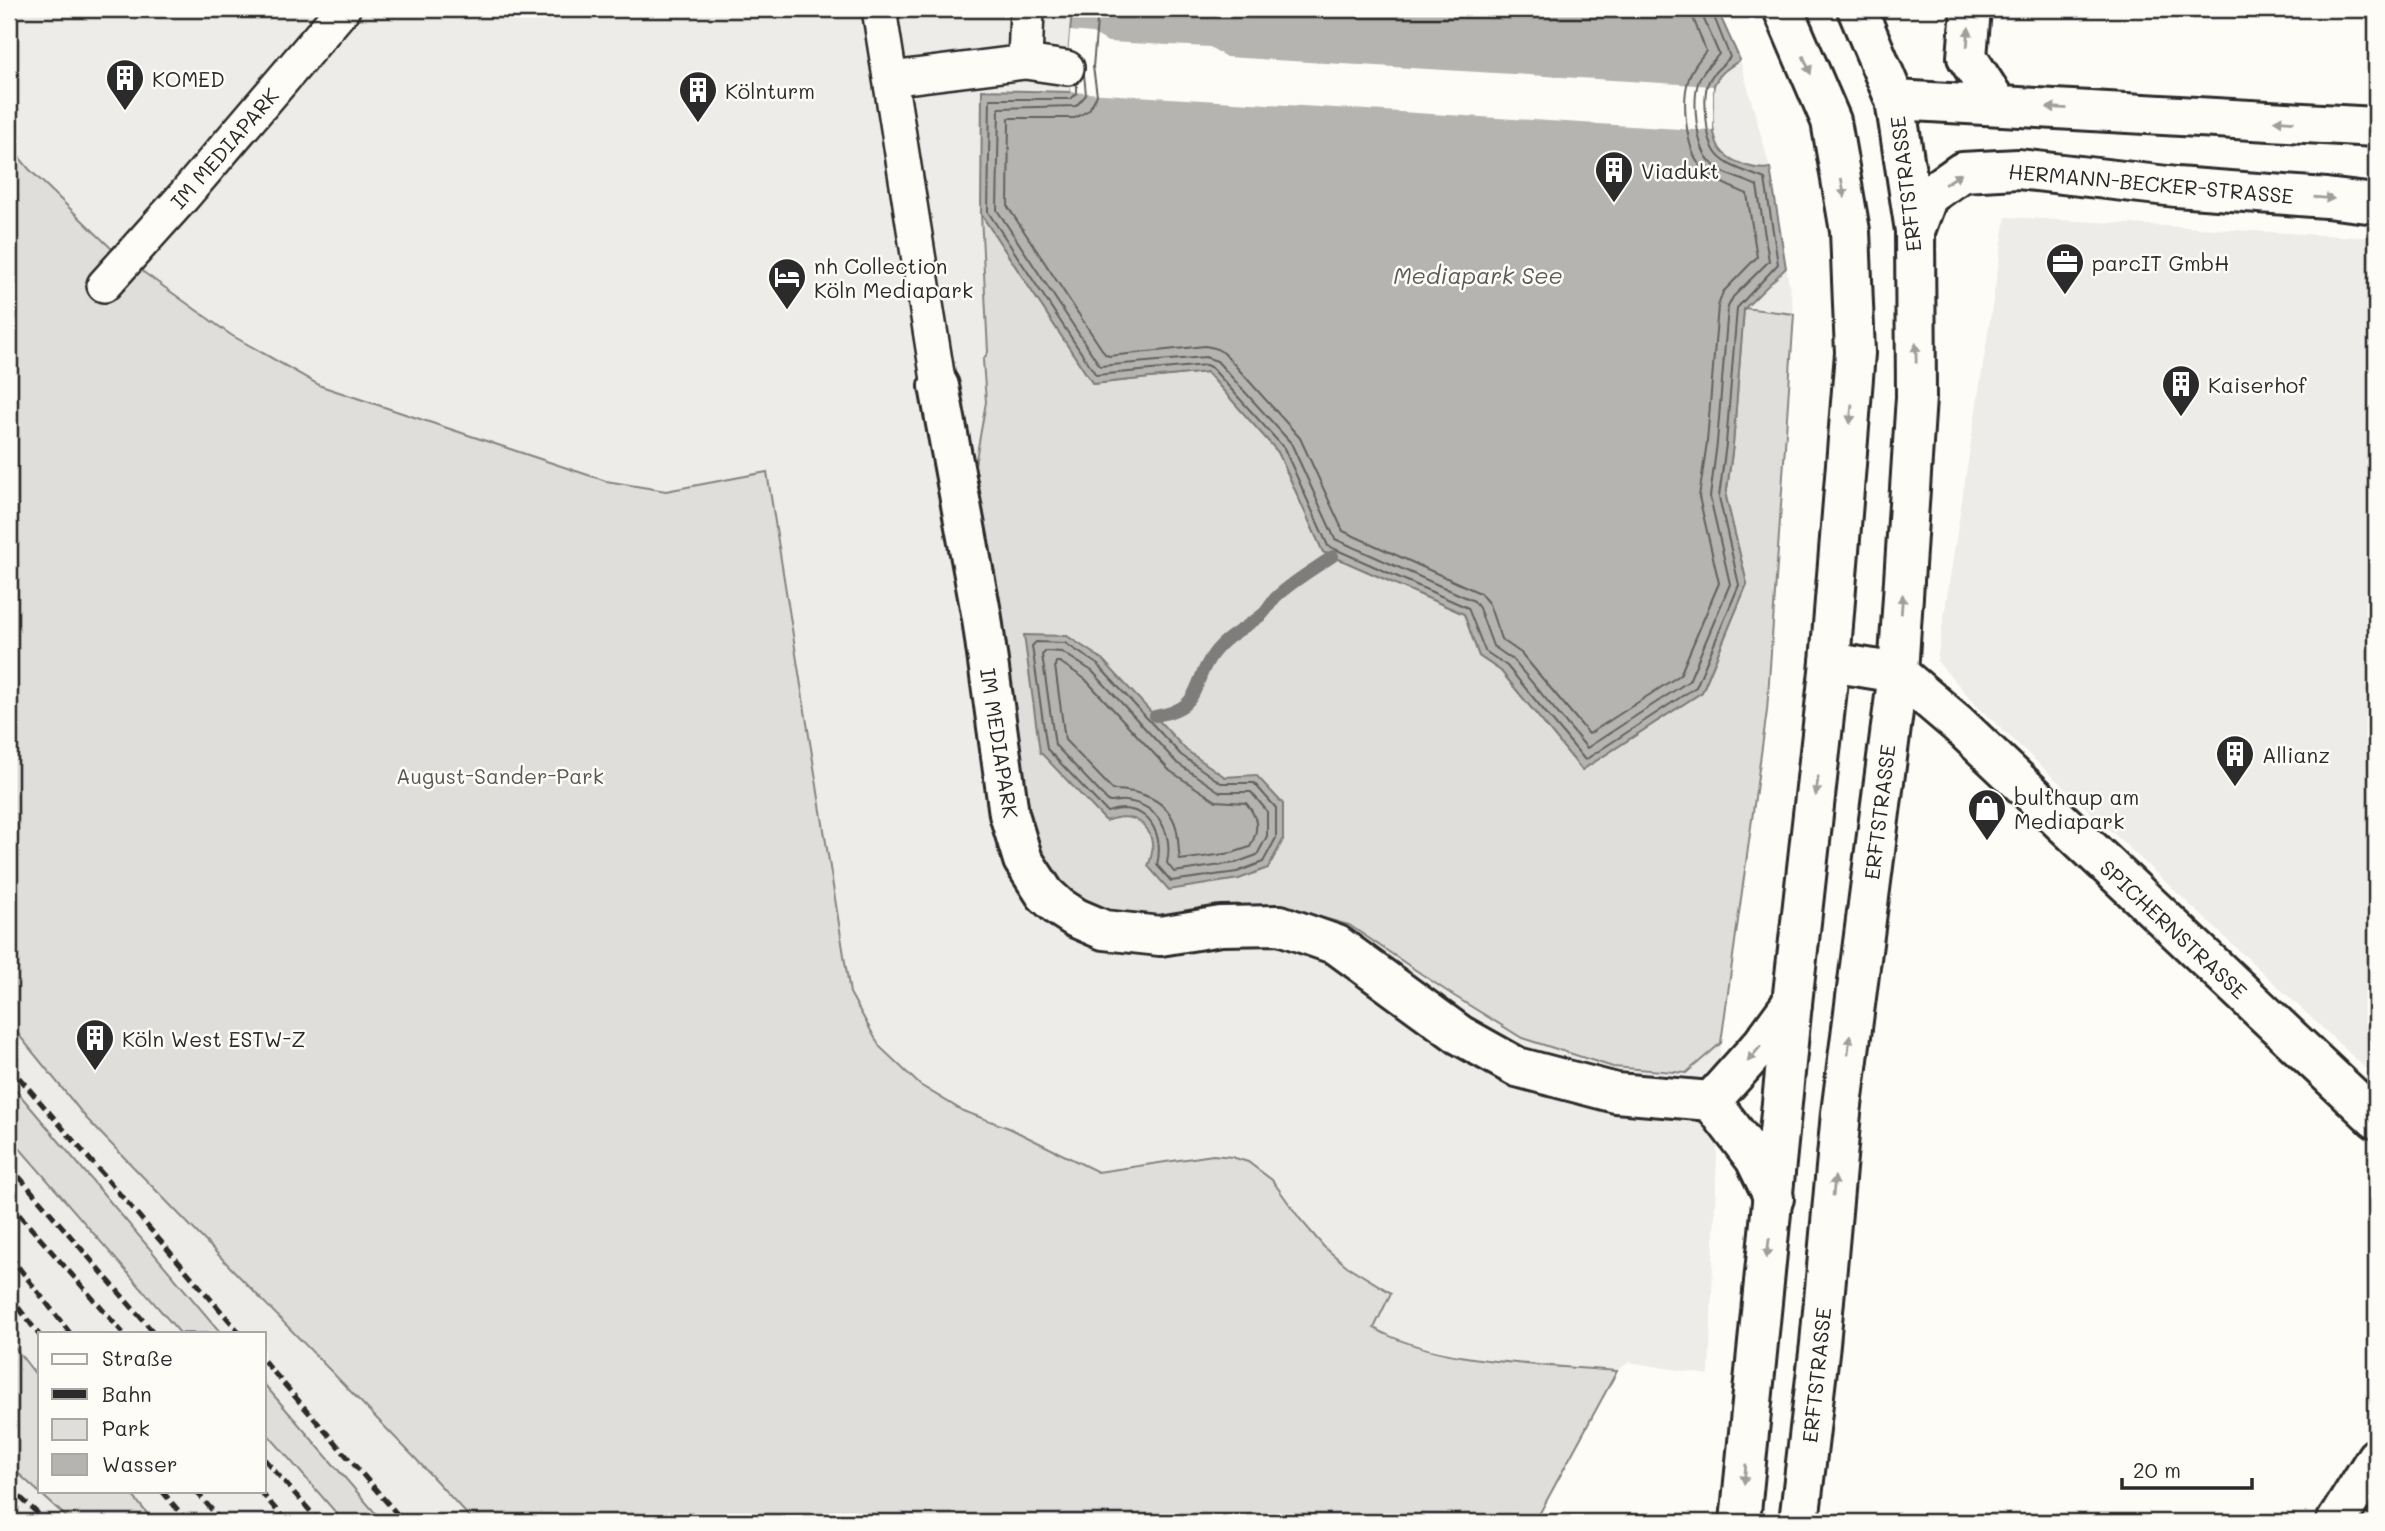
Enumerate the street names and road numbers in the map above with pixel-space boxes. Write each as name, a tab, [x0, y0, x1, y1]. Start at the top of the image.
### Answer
street label: IM MEDIAPARK	[164, 82, 284, 214]
street label: ERFTSTRASSE	[1883, 115, 1927, 253]
street label: HERMANN-BECKER-STRASSE	[2007, 157, 2295, 209]
street label: IM MEDIAPARK	[975, 666, 1025, 820]
street label: ERFTSTRASSE	[1857, 743, 1901, 881]
street label: SPICHERNSTRASSE	[2095, 854, 2253, 1004]
street label: ERFTSTRASSE	[1795, 1306, 1837, 1444]

